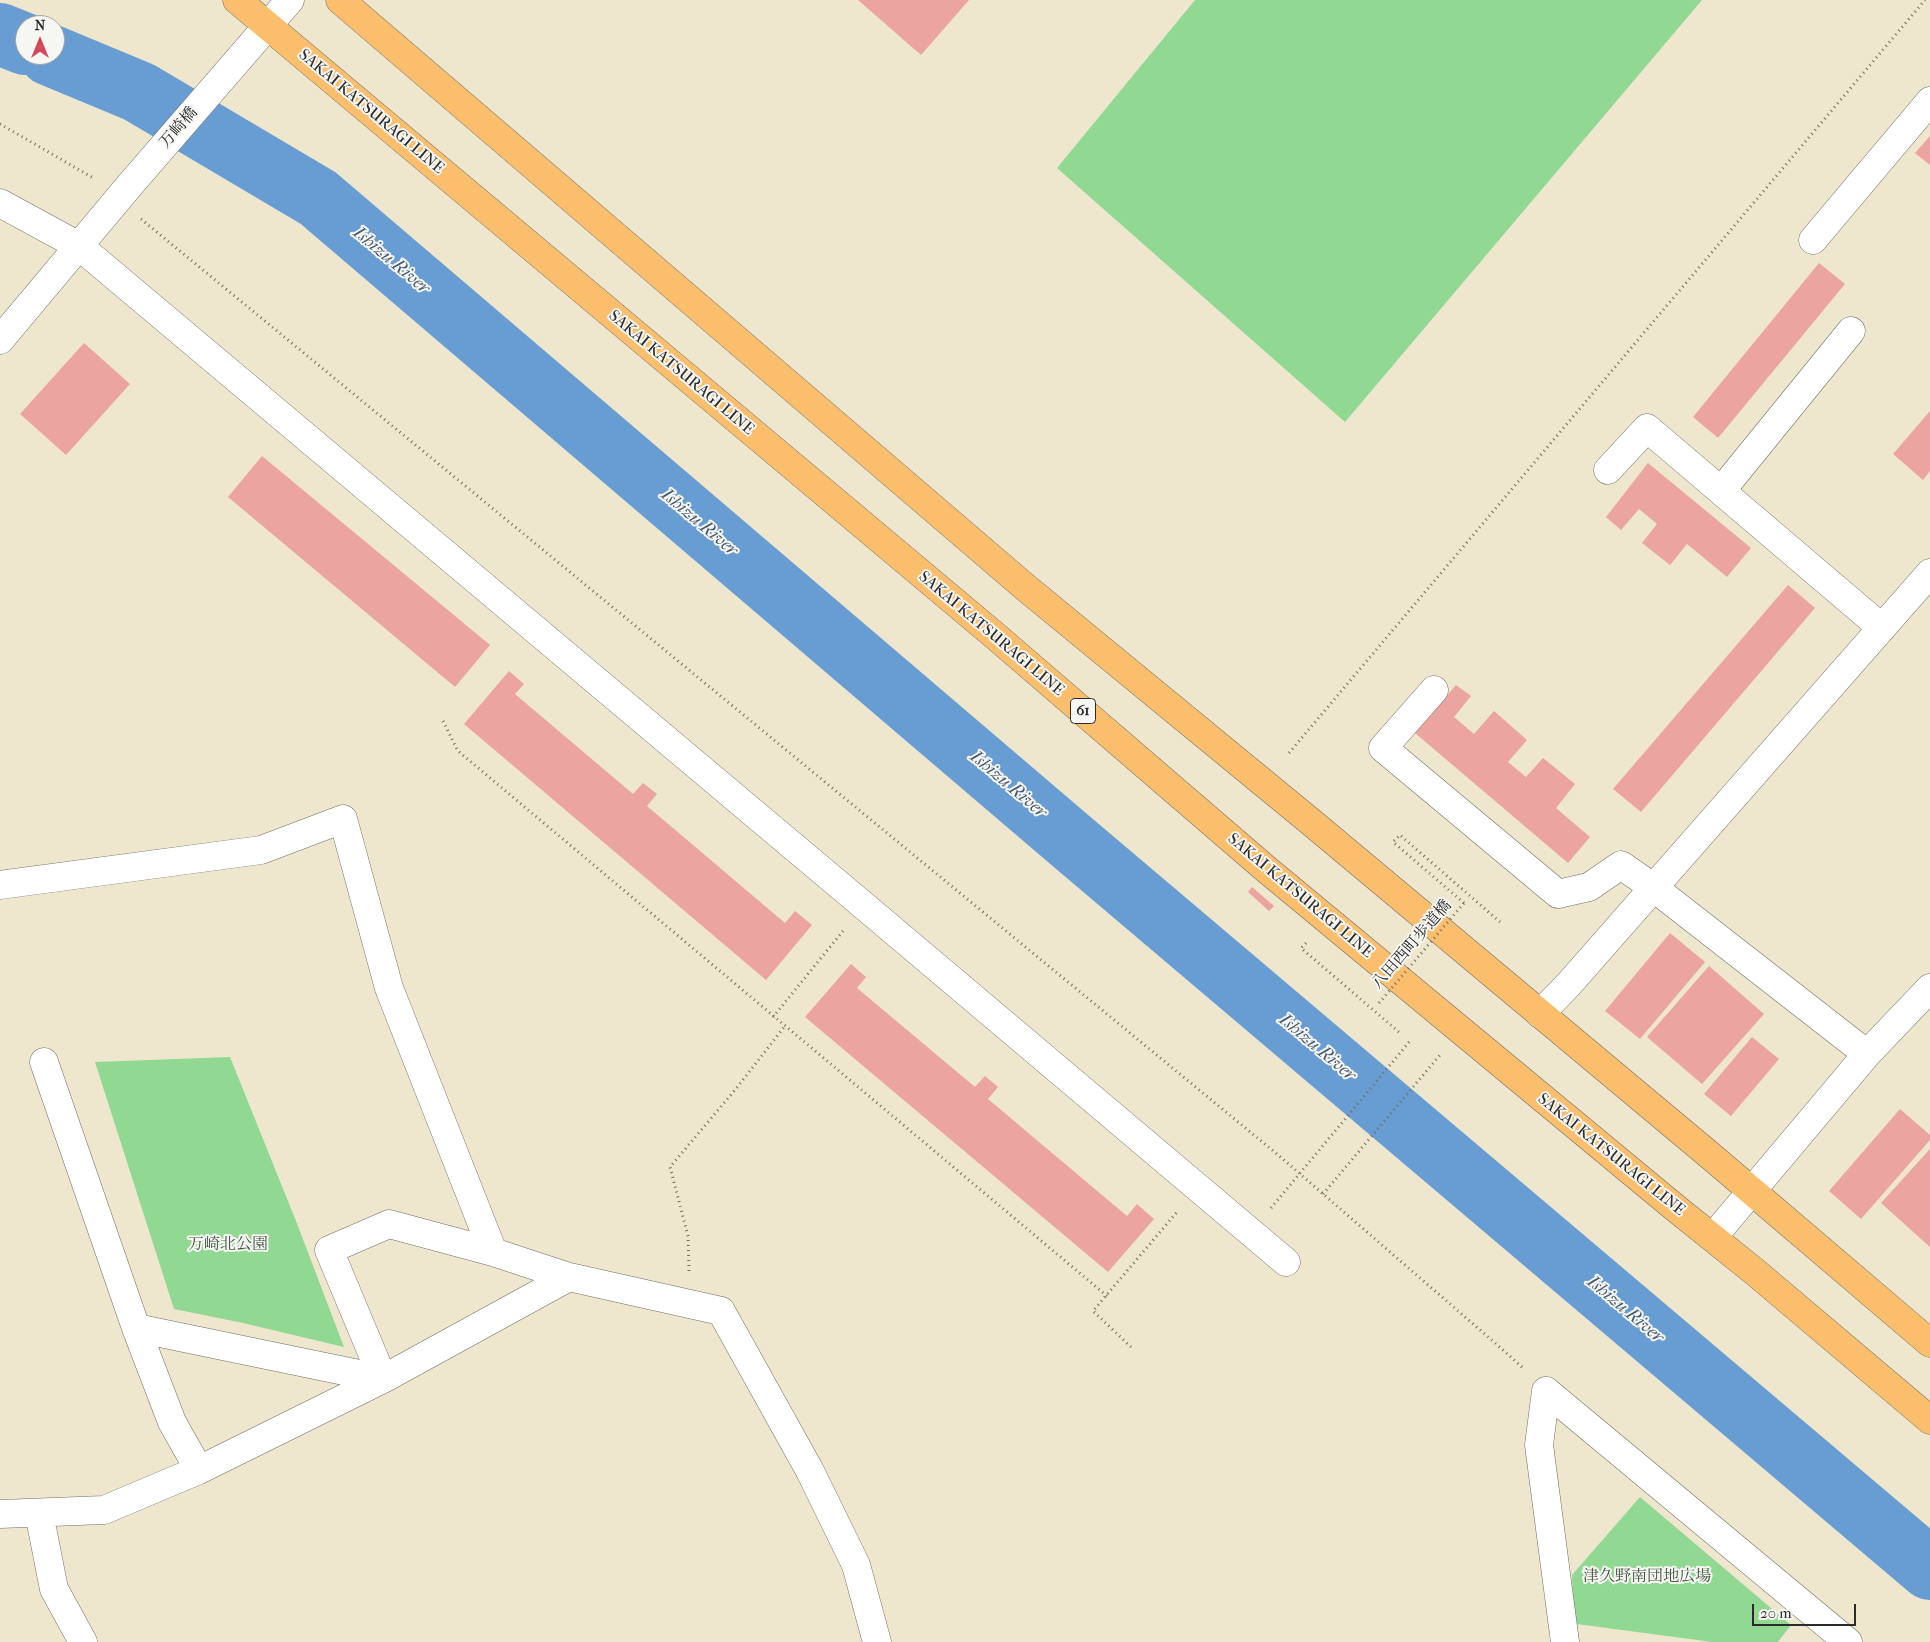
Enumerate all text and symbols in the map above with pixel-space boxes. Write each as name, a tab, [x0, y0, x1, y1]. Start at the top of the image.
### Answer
north arrow	[15, 15, 65, 65]
text: N	[35, 17, 45, 34]
street label: SAKAI KATSURAGI LINE	[294, 46, 448, 178]
street label: 万崎橋	[156, 104, 202, 152]
water label: Ishizu River	[348, 223, 434, 299]
street label: SAKAI KATSURAGI LINE	[604, 307, 758, 439]
water label: Ishizu River	[656, 485, 742, 561]
street label: SAKAI KATSURAGI LINE	[914, 568, 1068, 700]
road number: 61	[1070, 698, 1096, 724]
water label: Ishizu River	[965, 747, 1051, 823]
street label: SAKAI KATSURAGI LINE	[1223, 830, 1377, 962]
street label: 八田西町歩道橋	[1368, 896, 1456, 994]
water label: Ishizu River	[1274, 1010, 1360, 1086]
street label: SAKAI KATSURAGI LINE	[1534, 1090, 1688, 1220]
park label: 万崎北公園	[188, 1235, 268, 1255]
water label: Ishizu River	[1582, 1272, 1668, 1348]
park label: 津久野南団地広場	[1583, 1567, 1711, 1587]
scale bar	[1755, 1594, 1859, 1626]
text: 20 m	[1760, 1604, 1792, 1622]

